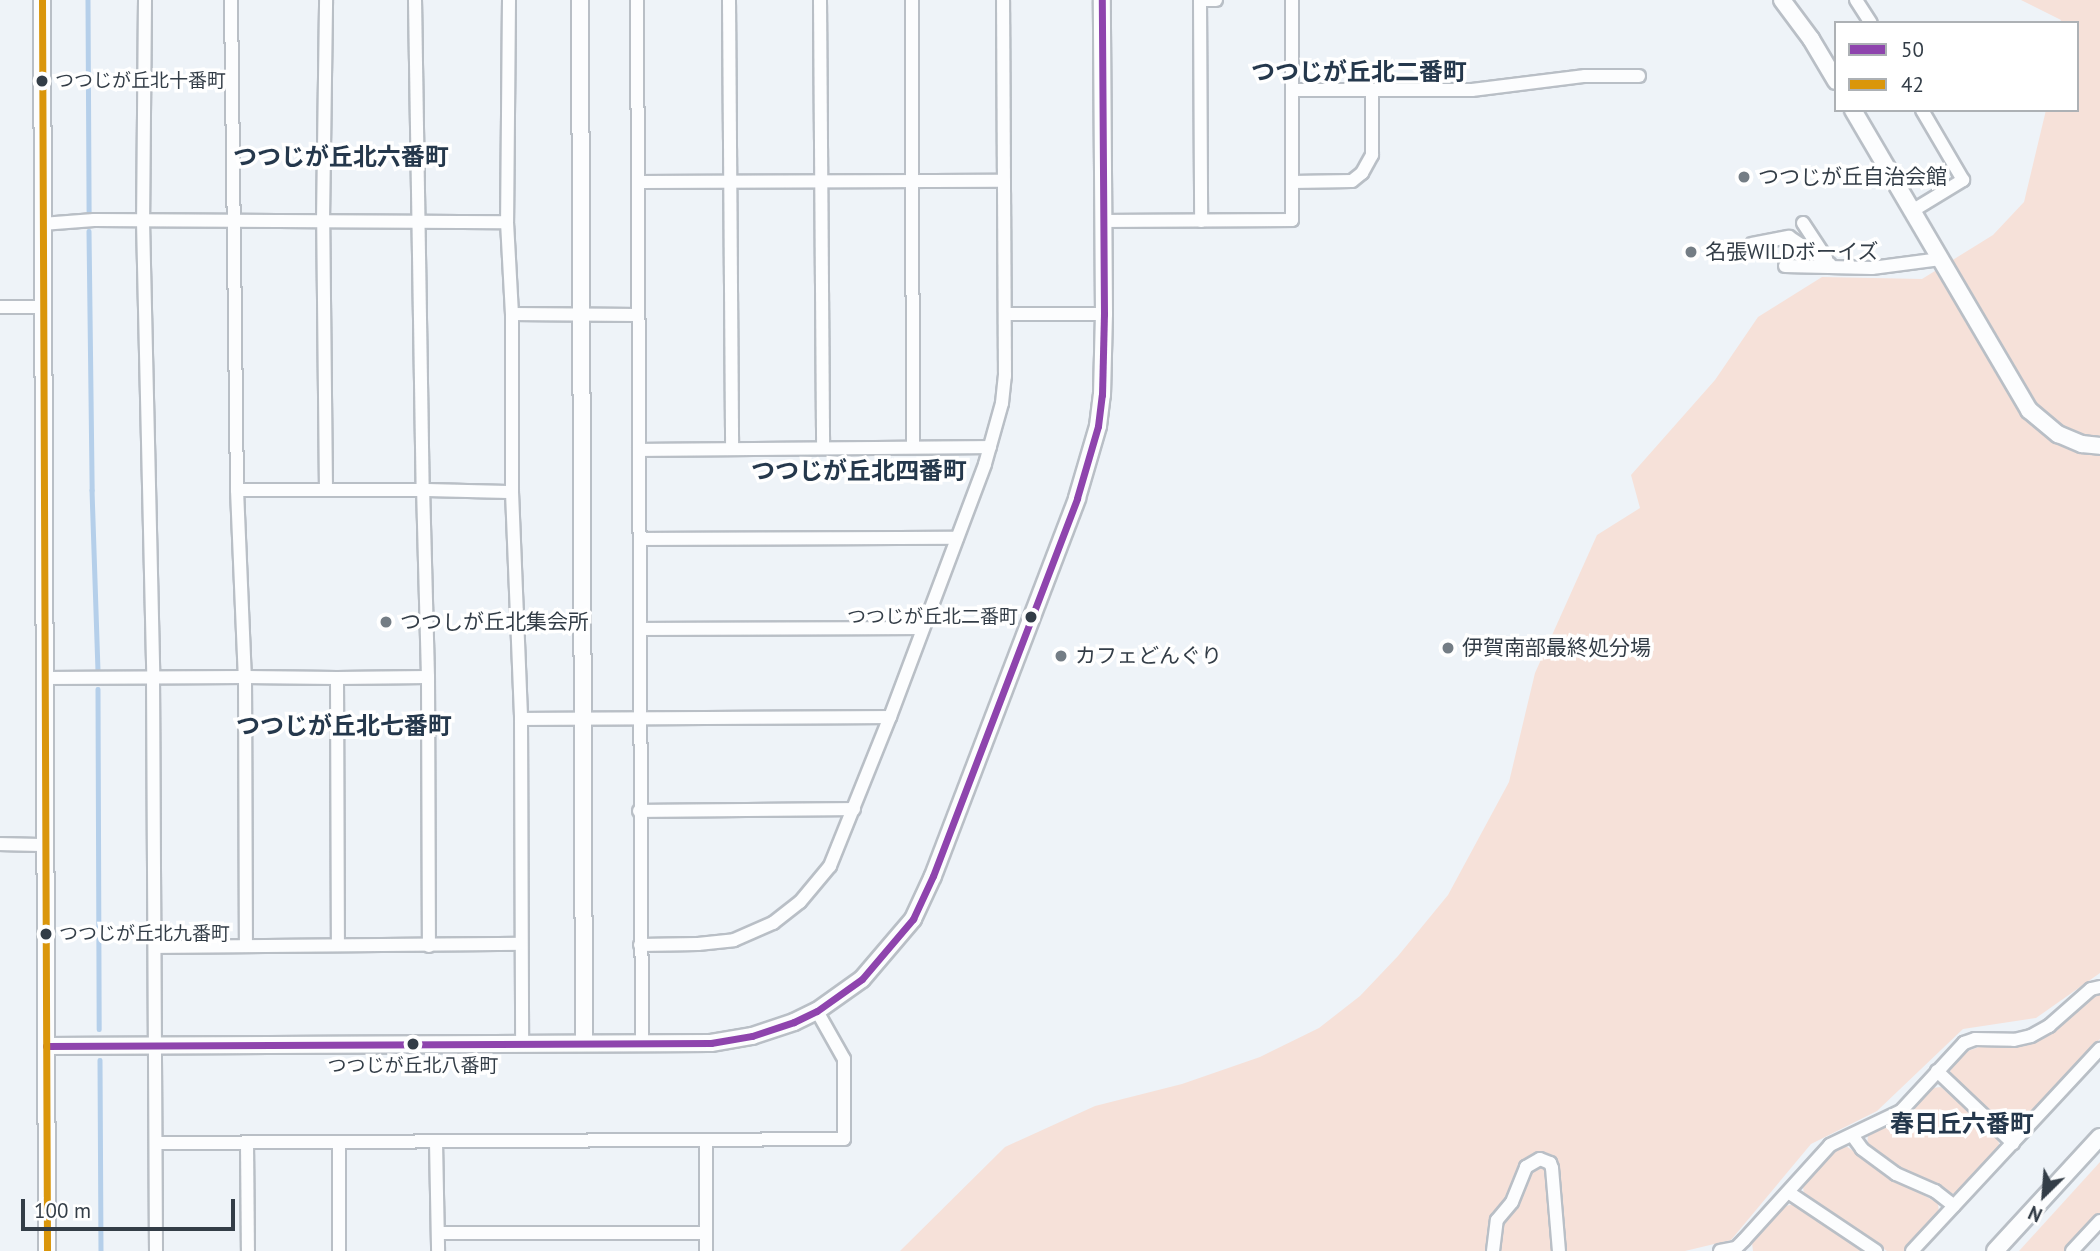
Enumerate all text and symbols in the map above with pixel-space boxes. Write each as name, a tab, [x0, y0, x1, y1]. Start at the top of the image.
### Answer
legend	[1834, 21, 2079, 112]
text: 50	[1901, 36, 1924, 63]
district label: つつじが丘北二番町	[1251, 58, 1467, 86]
place label: つつじが丘北十番町	[55, 70, 226, 92]
text: 42	[1901, 71, 1924, 98]
marker: つつじが丘北十番町	[35, 74, 49, 88]
district label: つつじが丘北六番町	[233, 143, 449, 171]
place label: つつじが丘自治会館	[1758, 164, 1947, 190]
marker: つつじが丘自治会館	[1736, 169, 1752, 185]
place label: 名張WILDボーイズ	[1705, 239, 1879, 265]
marker: 名張WILDボーイズ	[1683, 244, 1699, 260]
district label: つつじが丘北四番町	[751, 457, 967, 485]
place label: つつじが丘北二番町	[847, 606, 1018, 628]
place label: つつしが丘北集会所	[400, 609, 589, 635]
marker: つつじが丘北二番町	[1024, 610, 1038, 624]
marker: つつしが丘北集会所	[378, 614, 394, 630]
place label: 伊賀南部最終処分場	[1462, 635, 1651, 661]
marker: 伊賀南部最終処分場	[1440, 640, 1456, 656]
place label: カフェどんぐり	[1075, 643, 1222, 669]
marker: カフェどんぐり	[1053, 648, 1069, 664]
district label: つつじが丘北七番町	[236, 712, 452, 740]
place label: つつじが丘北九番町	[59, 923, 230, 945]
marker: つつじが丘北九番町	[39, 927, 53, 941]
marker: つつじが丘北八番町	[406, 1037, 420, 1051]
place label: つつじが丘北八番町	[328, 1055, 498, 1077]
district label: 春日丘六番町	[1890, 1110, 2034, 1138]
north arrow	[2009, 1160, 2079, 1230]
scale bar	[24, 1184, 238, 1228]
text: 100 m	[34, 1197, 91, 1224]
text: N	[2024, 1201, 2046, 1228]

